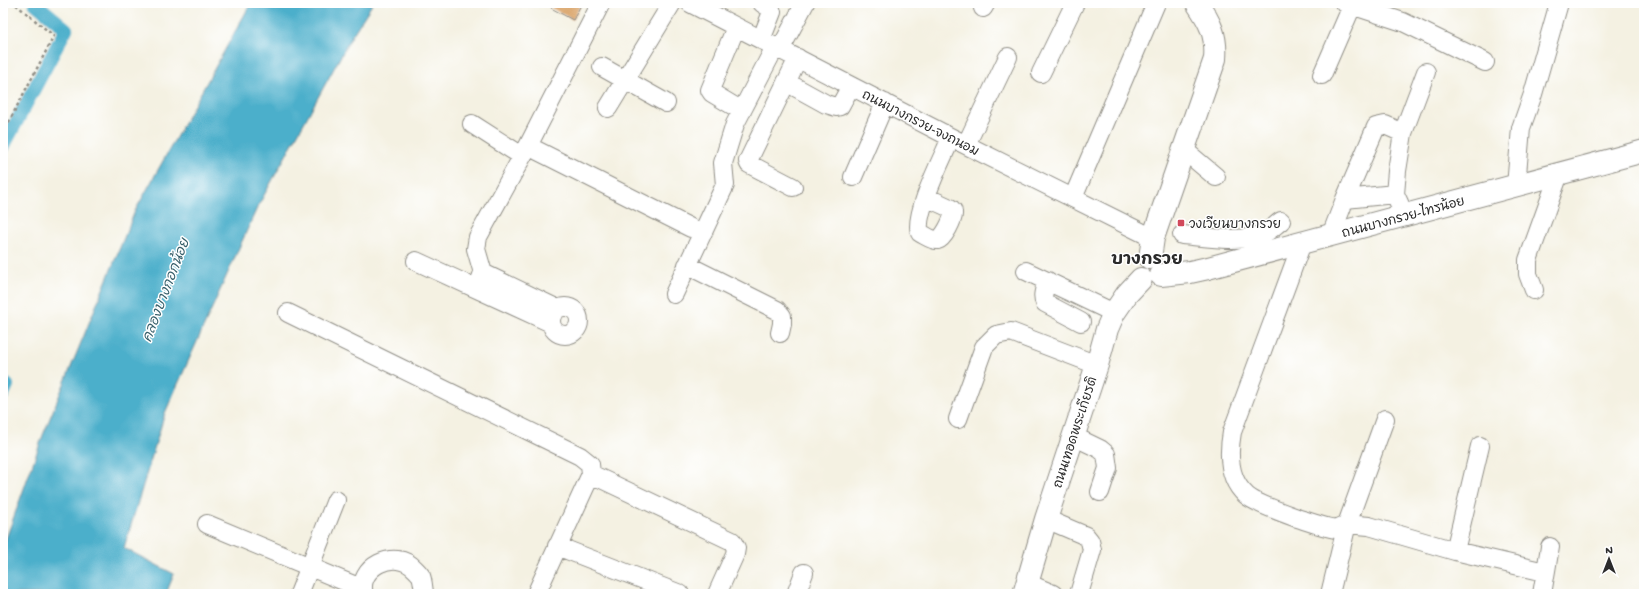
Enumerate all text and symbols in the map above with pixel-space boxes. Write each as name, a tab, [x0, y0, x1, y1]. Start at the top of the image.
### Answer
street label: ถนนบางกรวย-จงถนอม	[859, 88, 981, 160]
street label: ถนนบางกรวย-ไทรน้อย	[1339, 191, 1467, 242]
place label: วงเวียนบางกรวย	[1189, 215, 1281, 233]
marker: วงเวียนบางกรวย	[1176, 218, 1186, 228]
water label: คลองบางกอกน้อย	[137, 234, 196, 345]
district label: บางกรวย	[1111, 251, 1183, 271]
street label: ถนนเทอดพระเกียรติ	[1048, 374, 1101, 490]
north arrow	[1589, 539, 1629, 579]
text: N	[1605, 545, 1613, 557]

